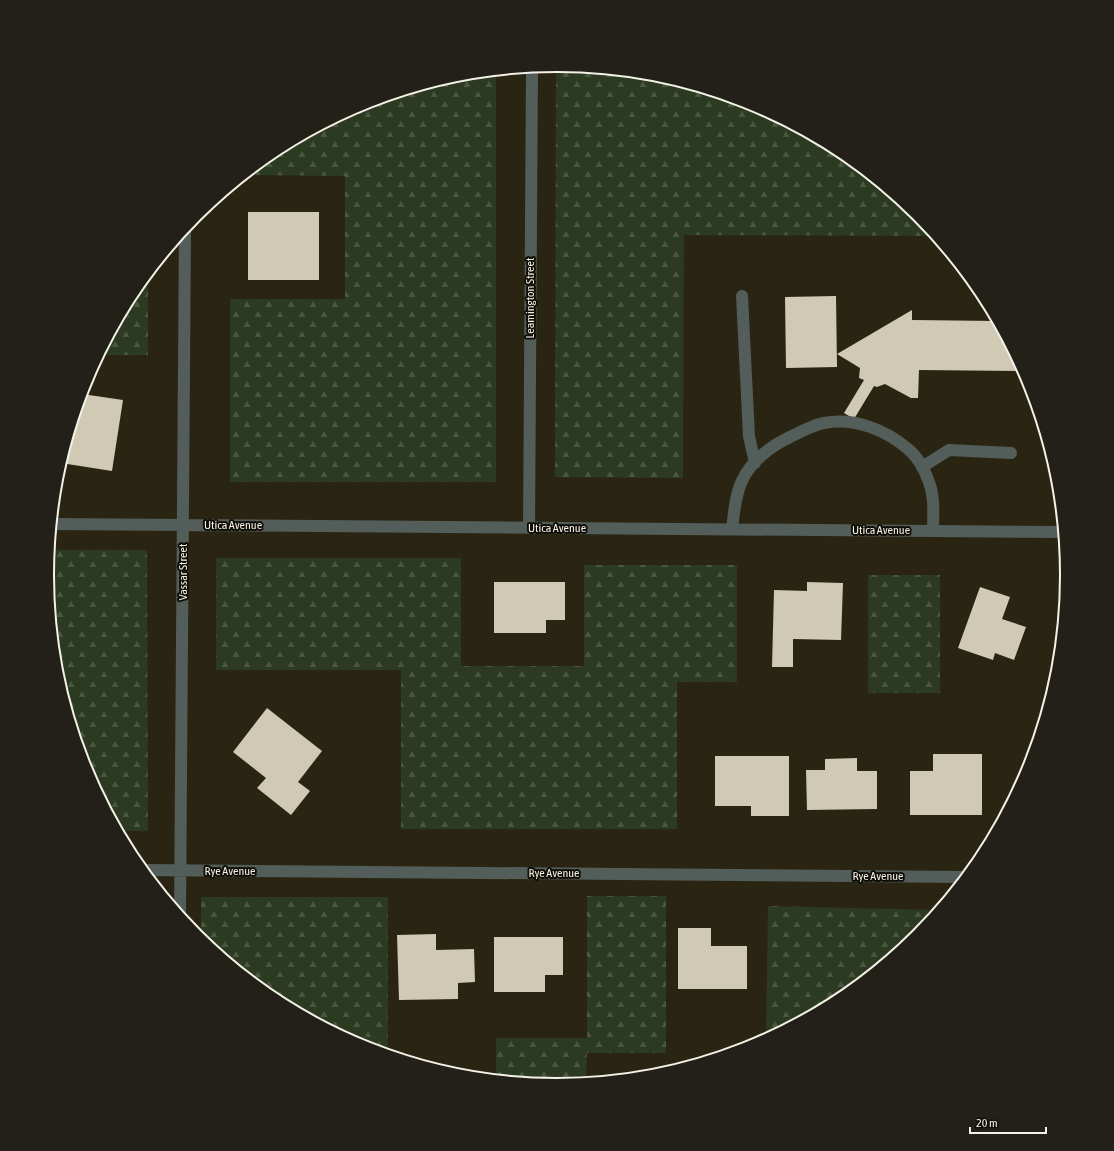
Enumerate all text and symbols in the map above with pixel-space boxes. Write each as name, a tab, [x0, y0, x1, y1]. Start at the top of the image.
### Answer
street label: Leamington Street	[523, 257, 537, 338]
street label: Utica Avenue	[204, 518, 262, 532]
street label: Utica Avenue	[528, 521, 586, 535]
street label: Utica Avenue	[852, 523, 910, 537]
street label: Vassar Street	[176, 543, 190, 600]
street label: Rye Avenue	[204, 864, 256, 878]
street label: Rye Avenue	[528, 866, 580, 880]
street label: Rye Avenue	[852, 869, 904, 883]
scale bar	[970, 1109, 1046, 1135]
text: 20 m	[976, 1116, 998, 1130]

